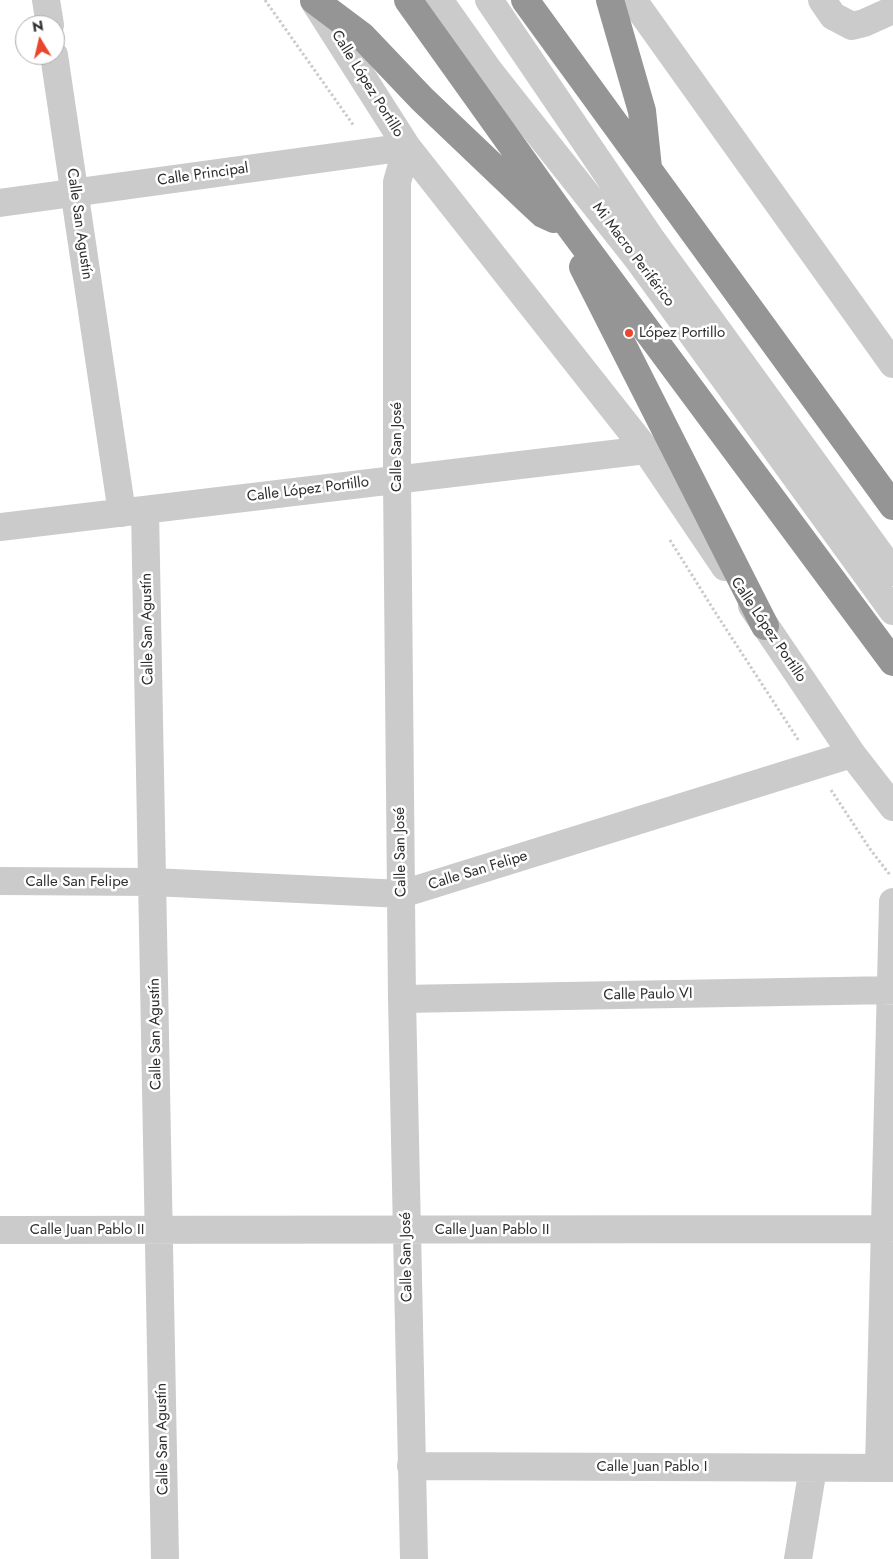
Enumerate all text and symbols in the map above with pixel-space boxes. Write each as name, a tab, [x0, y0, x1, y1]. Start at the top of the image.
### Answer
north arrow	[15, 15, 65, 65]
text: N	[31, 15, 45, 37]
street label: Calle López Portillo	[327, 27, 407, 141]
street label: Calle Principal	[156, 160, 250, 190]
street label: Calle San Agustín	[62, 167, 96, 281]
street label: Mi Macro Periférico	[588, 199, 678, 311]
place label: López Portillo	[639, 324, 725, 342]
marker: López Portillo	[623, 327, 635, 339]
street label: Calle San José	[388, 402, 406, 492]
street label: Calle López Portillo	[246, 474, 370, 506]
street label: Calle San Agustín	[138, 573, 158, 685]
street label: Calle López Portillo	[726, 574, 810, 686]
street label: Calle San José	[391, 807, 411, 897]
street label: Calle San Felipe	[426, 847, 530, 895]
street label: Calle San Felipe	[26, 873, 128, 891]
street label: Calle San Agustín	[146, 978, 166, 1090]
street label: Calle Paulo VI	[603, 985, 693, 1005]
street label: Calle San José	[397, 1212, 417, 1302]
street label: Calle Juan Pablo II	[30, 1221, 144, 1239]
street label: Calle Juan Pablo II	[435, 1221, 549, 1239]
street label: Calle San Agustín	[153, 1383, 173, 1495]
street label: Calle Juan Pablo I	[596, 1458, 708, 1476]

